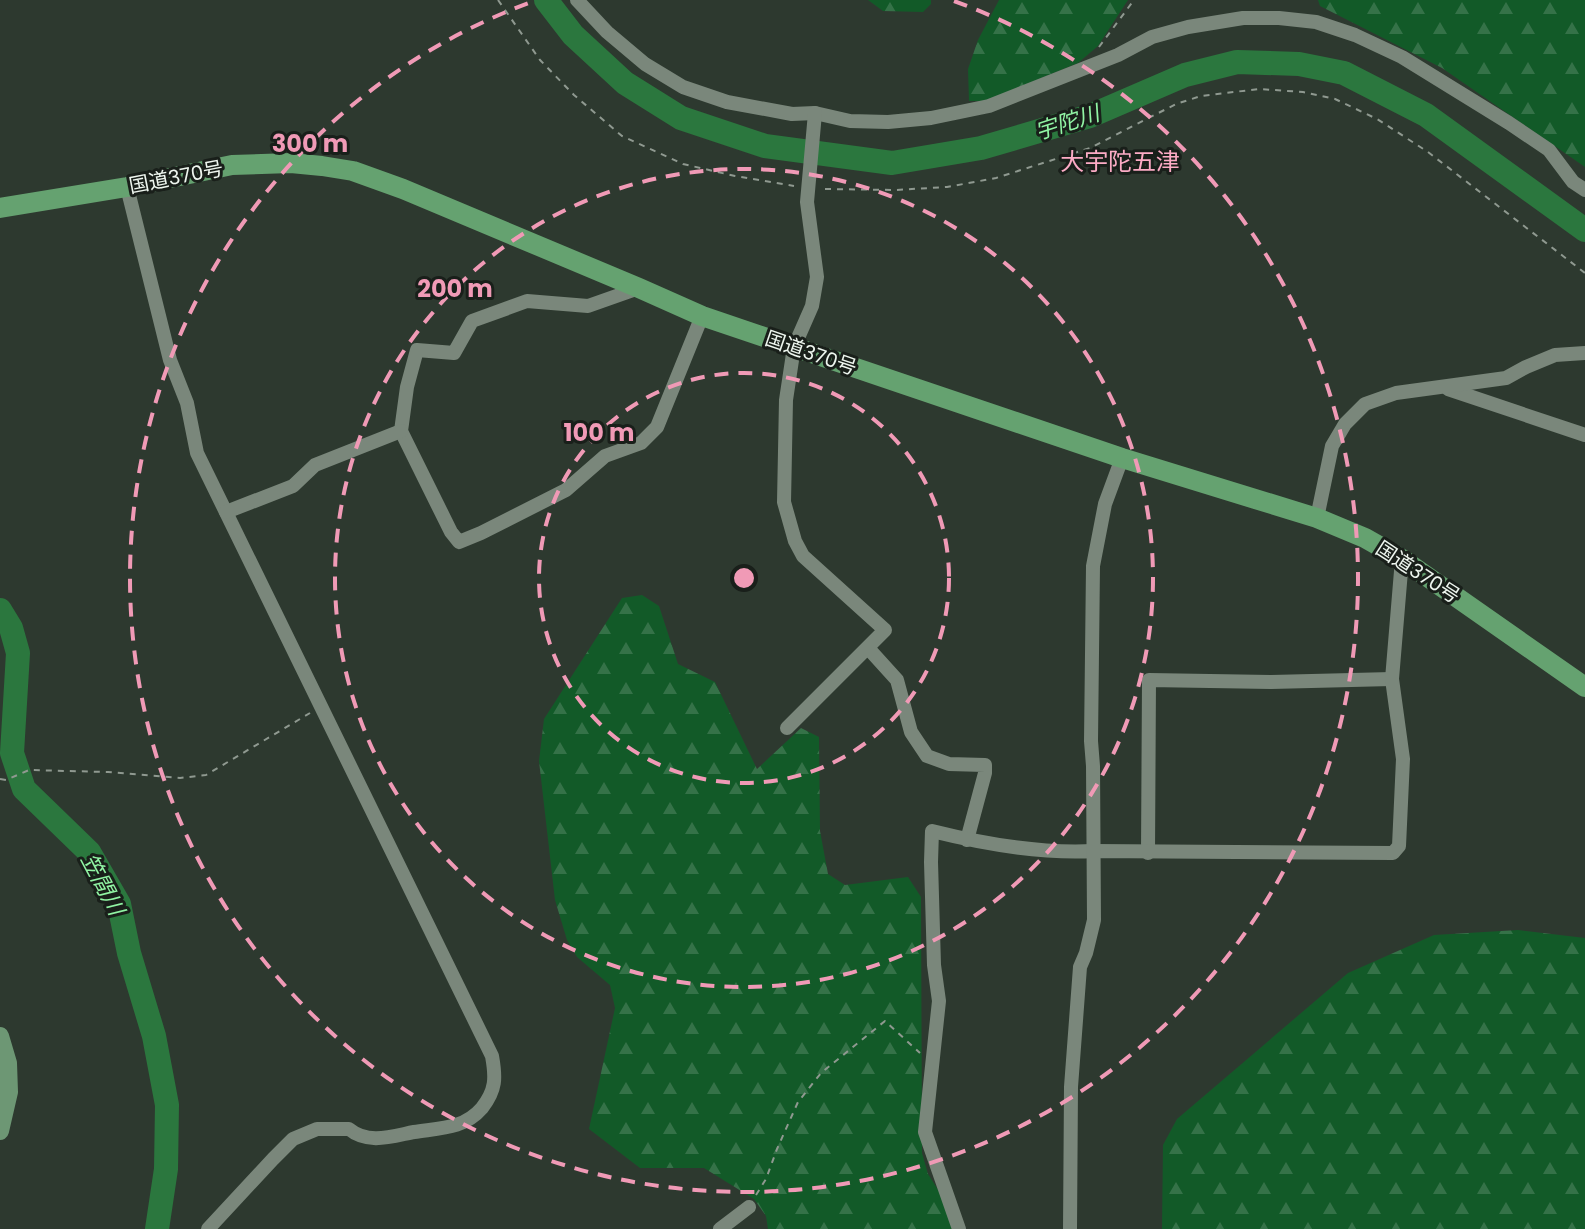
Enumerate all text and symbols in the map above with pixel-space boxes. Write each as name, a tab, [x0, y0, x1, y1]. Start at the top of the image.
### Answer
water label: 宇陀川	[1031, 97, 1105, 147]
text: 300 m	[272, 127, 348, 160]
district label: 大宇陀五津	[1060, 145, 1180, 178]
street label: 国道370号	[127, 154, 225, 200]
text: 200 m	[417, 272, 493, 305]
street label: 国道370号	[761, 324, 861, 382]
text: 100 m	[564, 416, 634, 449]
street label: 国道370号	[1370, 534, 1466, 610]
centre of rings	[730, 564, 758, 592]
water label: 笠間川	[73, 848, 133, 922]

